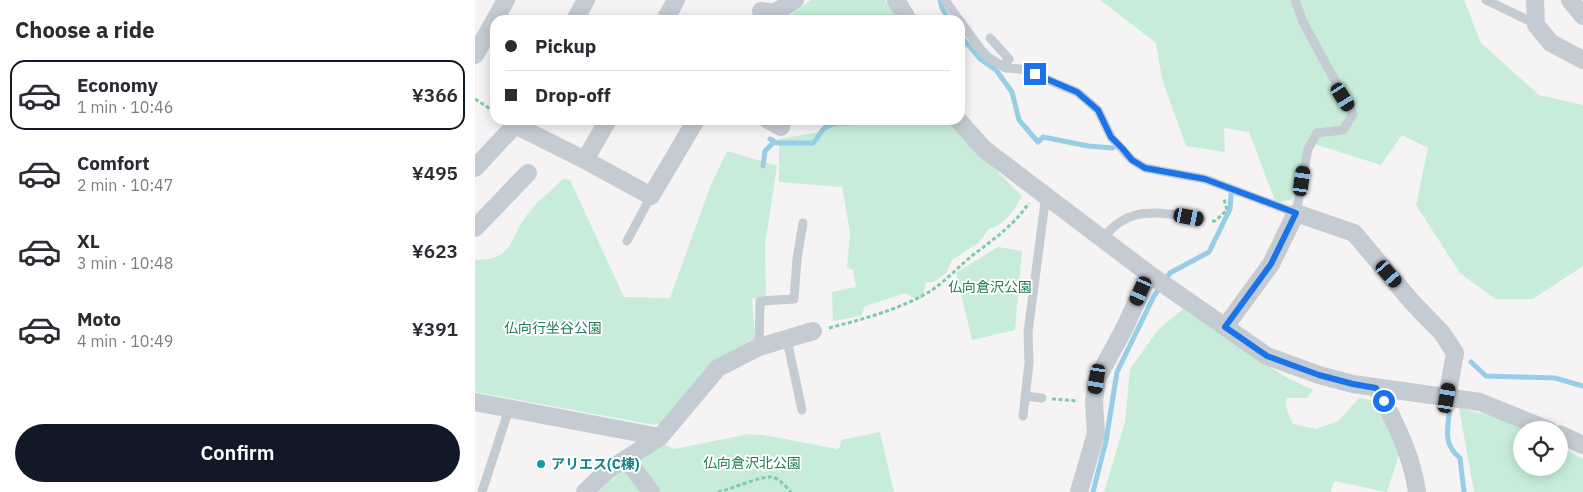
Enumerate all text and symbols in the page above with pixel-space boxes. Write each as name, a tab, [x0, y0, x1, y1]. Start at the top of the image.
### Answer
text: Choose a ride	[15, 15, 155, 44]
text: Pickup	[535, 34, 596, 58]
route end	[1024, 63, 1046, 85]
icon: car	[17, 73, 62, 118]
text: Economy	[77, 73, 158, 97]
car	[1328, 80, 1357, 114]
text: ¥366	[412, 83, 458, 107]
text: Drop-off	[535, 83, 611, 107]
text: 1 min · 10:46	[77, 97, 173, 117]
icon: car	[17, 151, 62, 196]
text: Comfort	[77, 151, 150, 175]
text: ¥495	[412, 161, 458, 185]
car	[1292, 165, 1311, 197]
text: 2 min · 10:47	[77, 175, 173, 195]
car	[1172, 207, 1205, 227]
icon: car	[17, 229, 62, 274]
text: XL	[77, 229, 100, 253]
text: ¥623	[412, 239, 458, 263]
text: 3 min · 10:48	[77, 253, 173, 273]
car	[1373, 258, 1404, 290]
car	[1128, 274, 1153, 308]
park label: 仏向倉沢公園	[948, 278, 1032, 296]
icon: car	[17, 307, 62, 352]
text: Moto	[77, 307, 121, 331]
text: ¥391	[412, 317, 458, 341]
park label: 仏向行坐谷公園	[504, 319, 602, 337]
text: 4 min · 10:49	[77, 331, 173, 351]
car	[1087, 363, 1106, 395]
car	[1437, 382, 1456, 414]
route start	[1373, 390, 1395, 412]
map controls	[1513, 421, 1568, 476]
button: locate	[1513, 421, 1568, 476]
button: Confirm	[15, 424, 460, 482]
park label: 仏向倉沢北公園	[703, 454, 801, 472]
place label: アリエス(C棟)	[551, 455, 640, 473]
marker: アリエス(C棟)	[535, 458, 547, 470]

